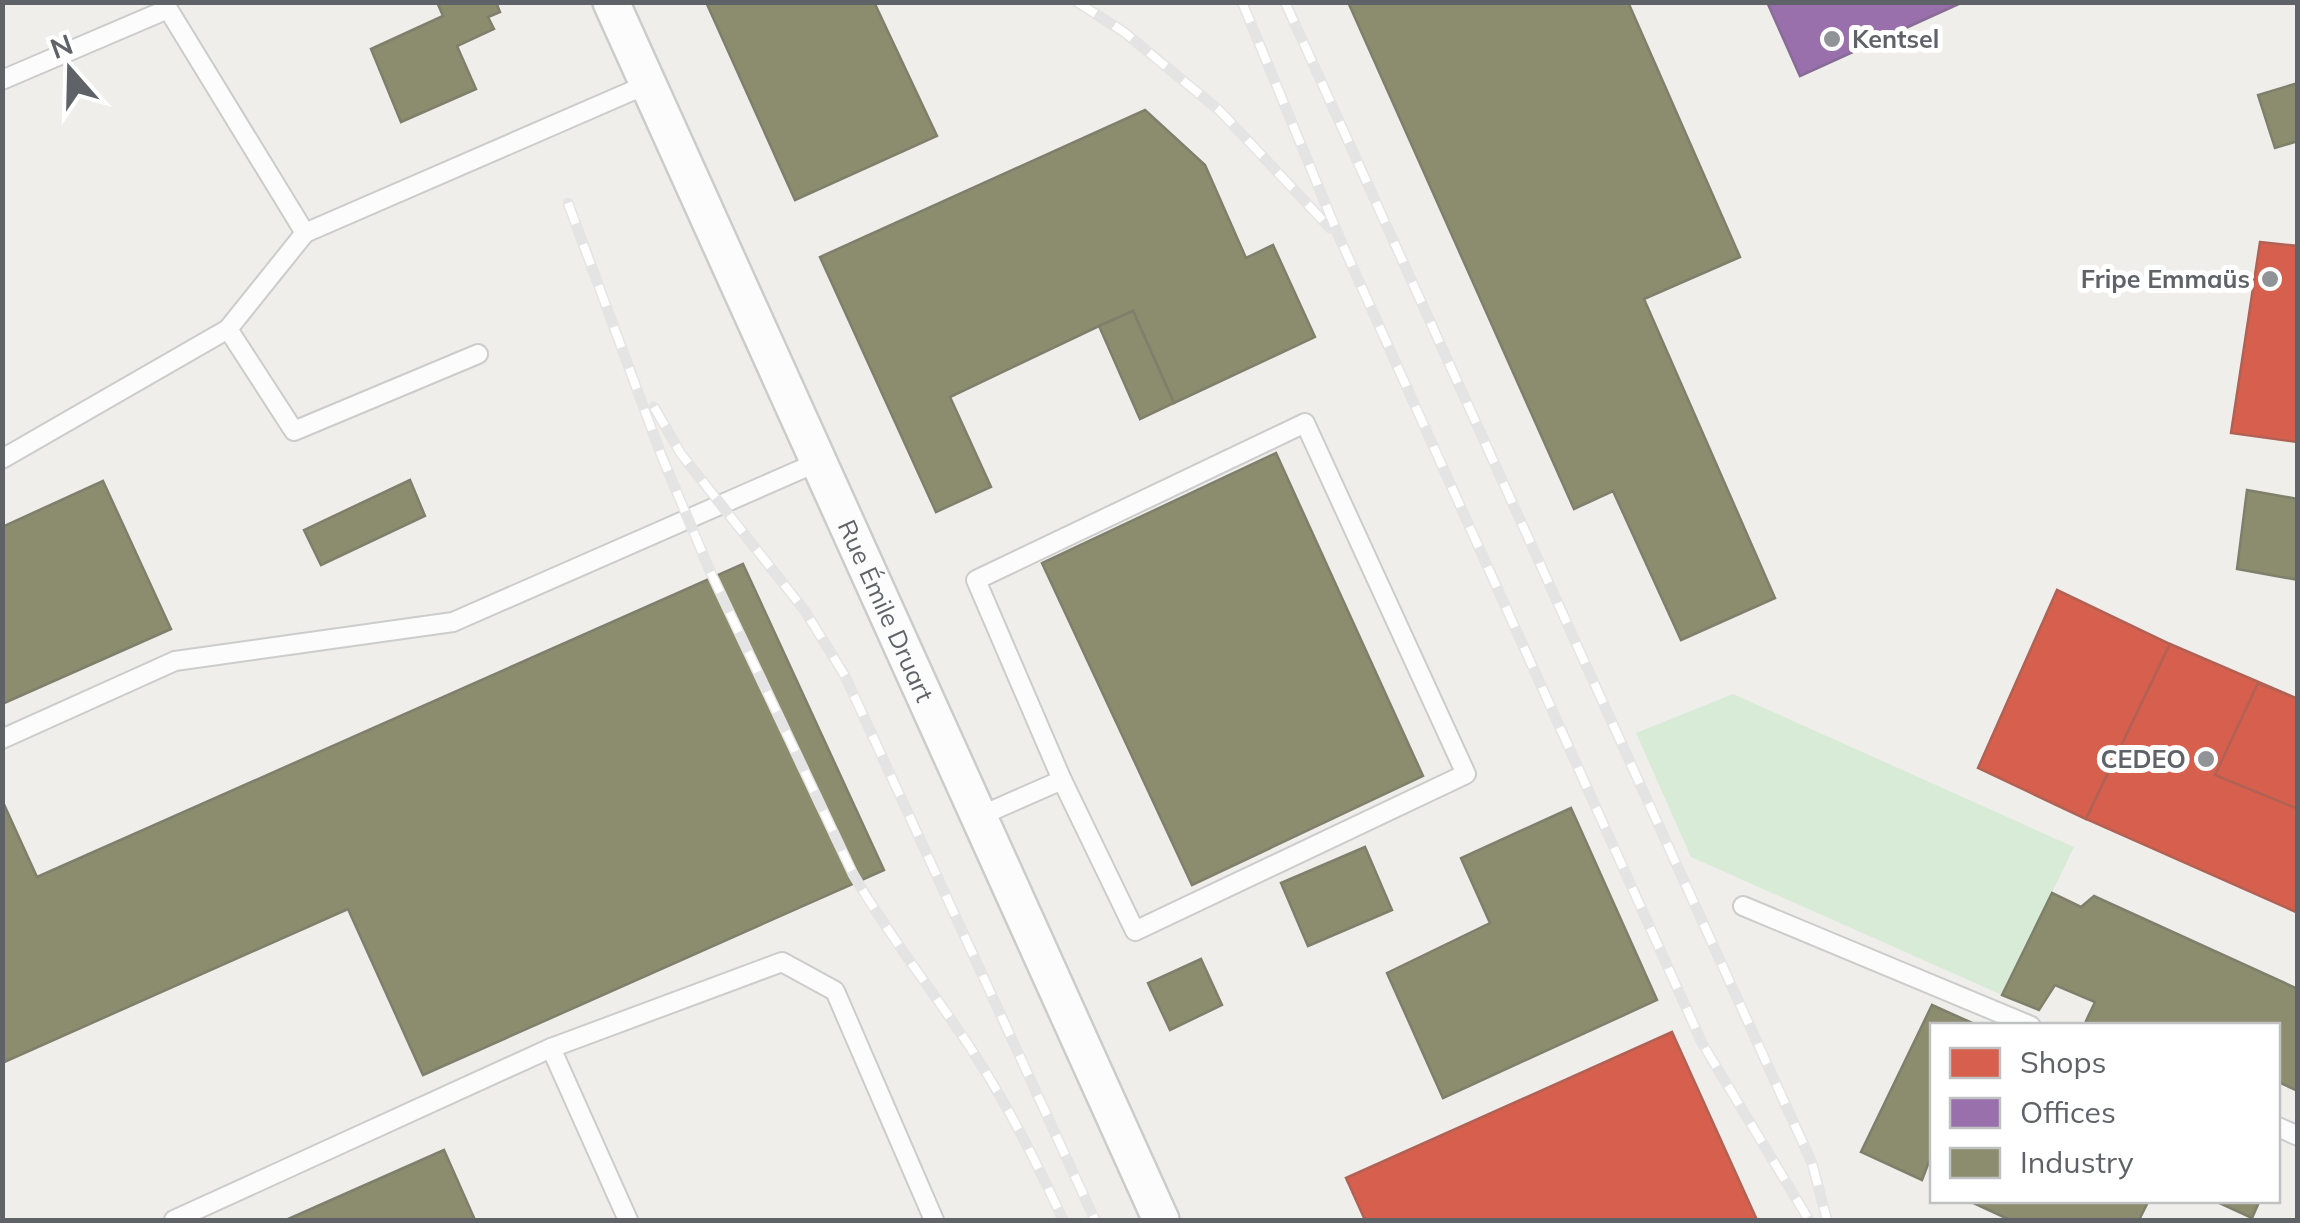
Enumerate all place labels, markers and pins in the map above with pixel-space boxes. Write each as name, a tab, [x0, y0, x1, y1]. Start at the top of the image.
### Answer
place label: Kentsel	[1852, 23, 1939, 54]
marker: Kentsel	[1821, 28, 1843, 50]
place label: Fripe Emmaüs	[2081, 263, 2250, 294]
marker: Fripe Emmaüs	[2259, 268, 2281, 290]
place label: CEDEO	[2100, 743, 2186, 774]
marker: CEDEO	[2195, 748, 2217, 770]

